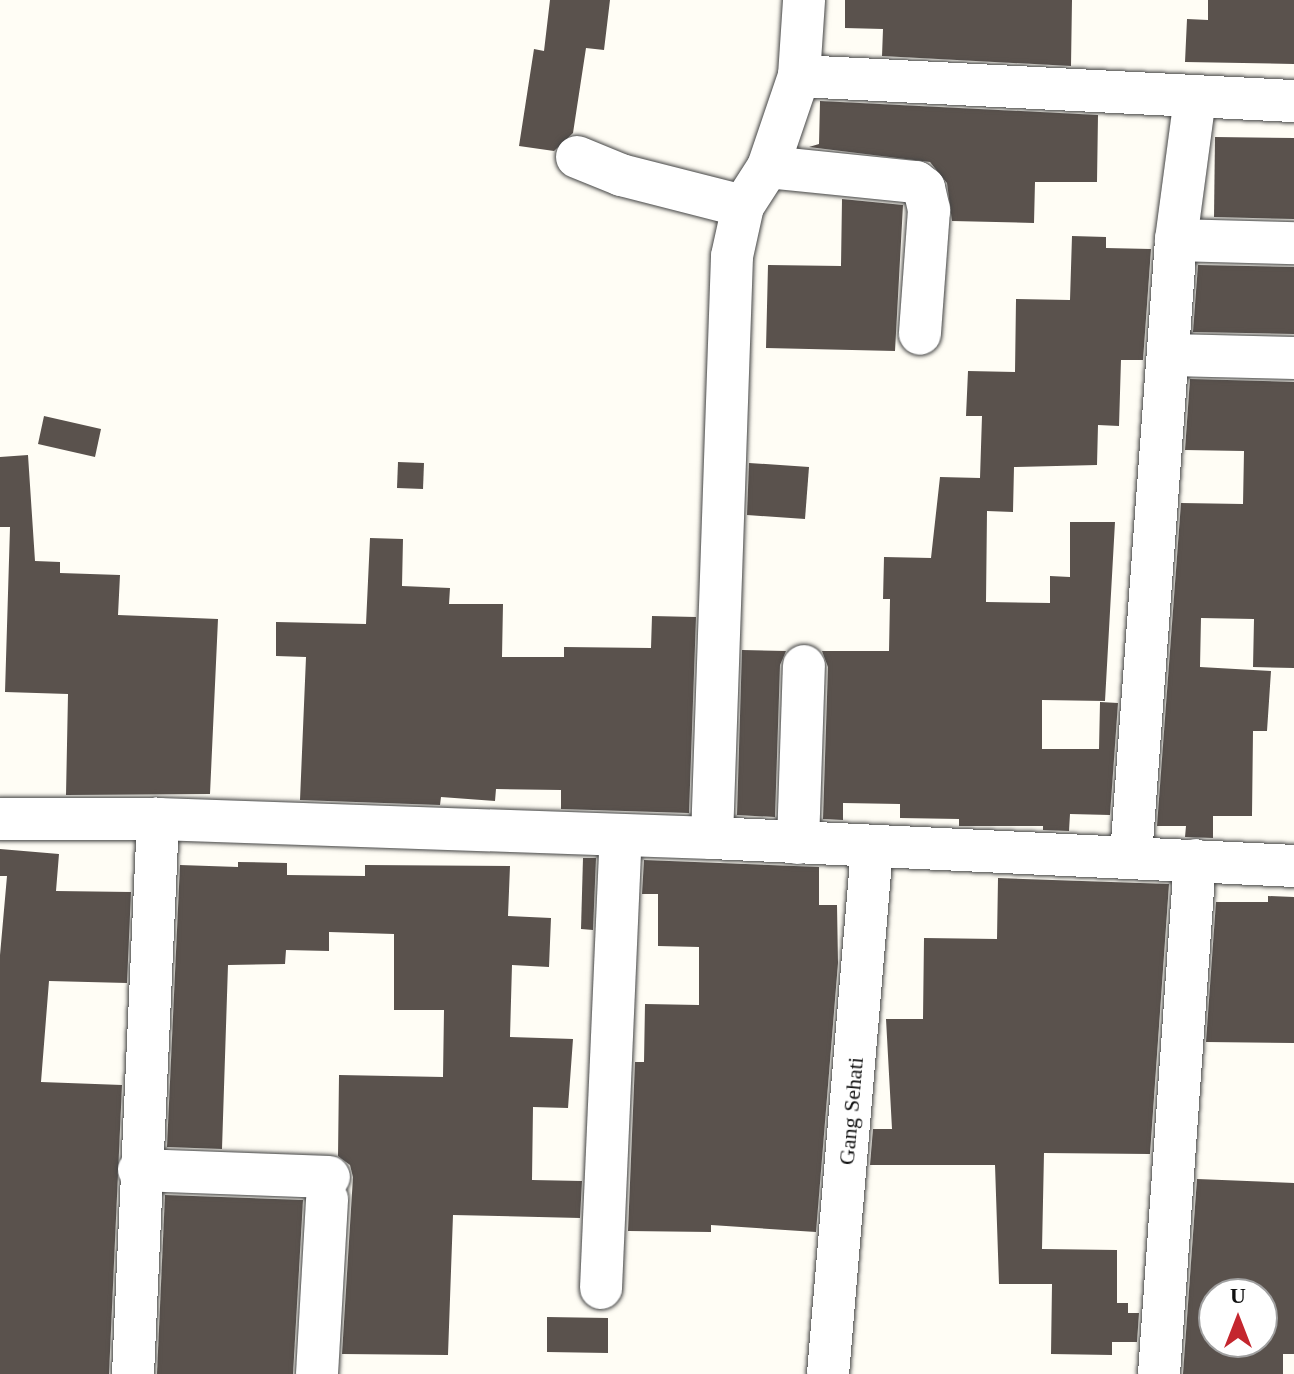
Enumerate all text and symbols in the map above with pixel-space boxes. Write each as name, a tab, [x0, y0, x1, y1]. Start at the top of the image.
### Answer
street label: Gang Sehati	[833, 1056, 869, 1166]
north arrow	[1198, 1278, 1278, 1358]
text: U	[1230, 1283, 1246, 1308]

